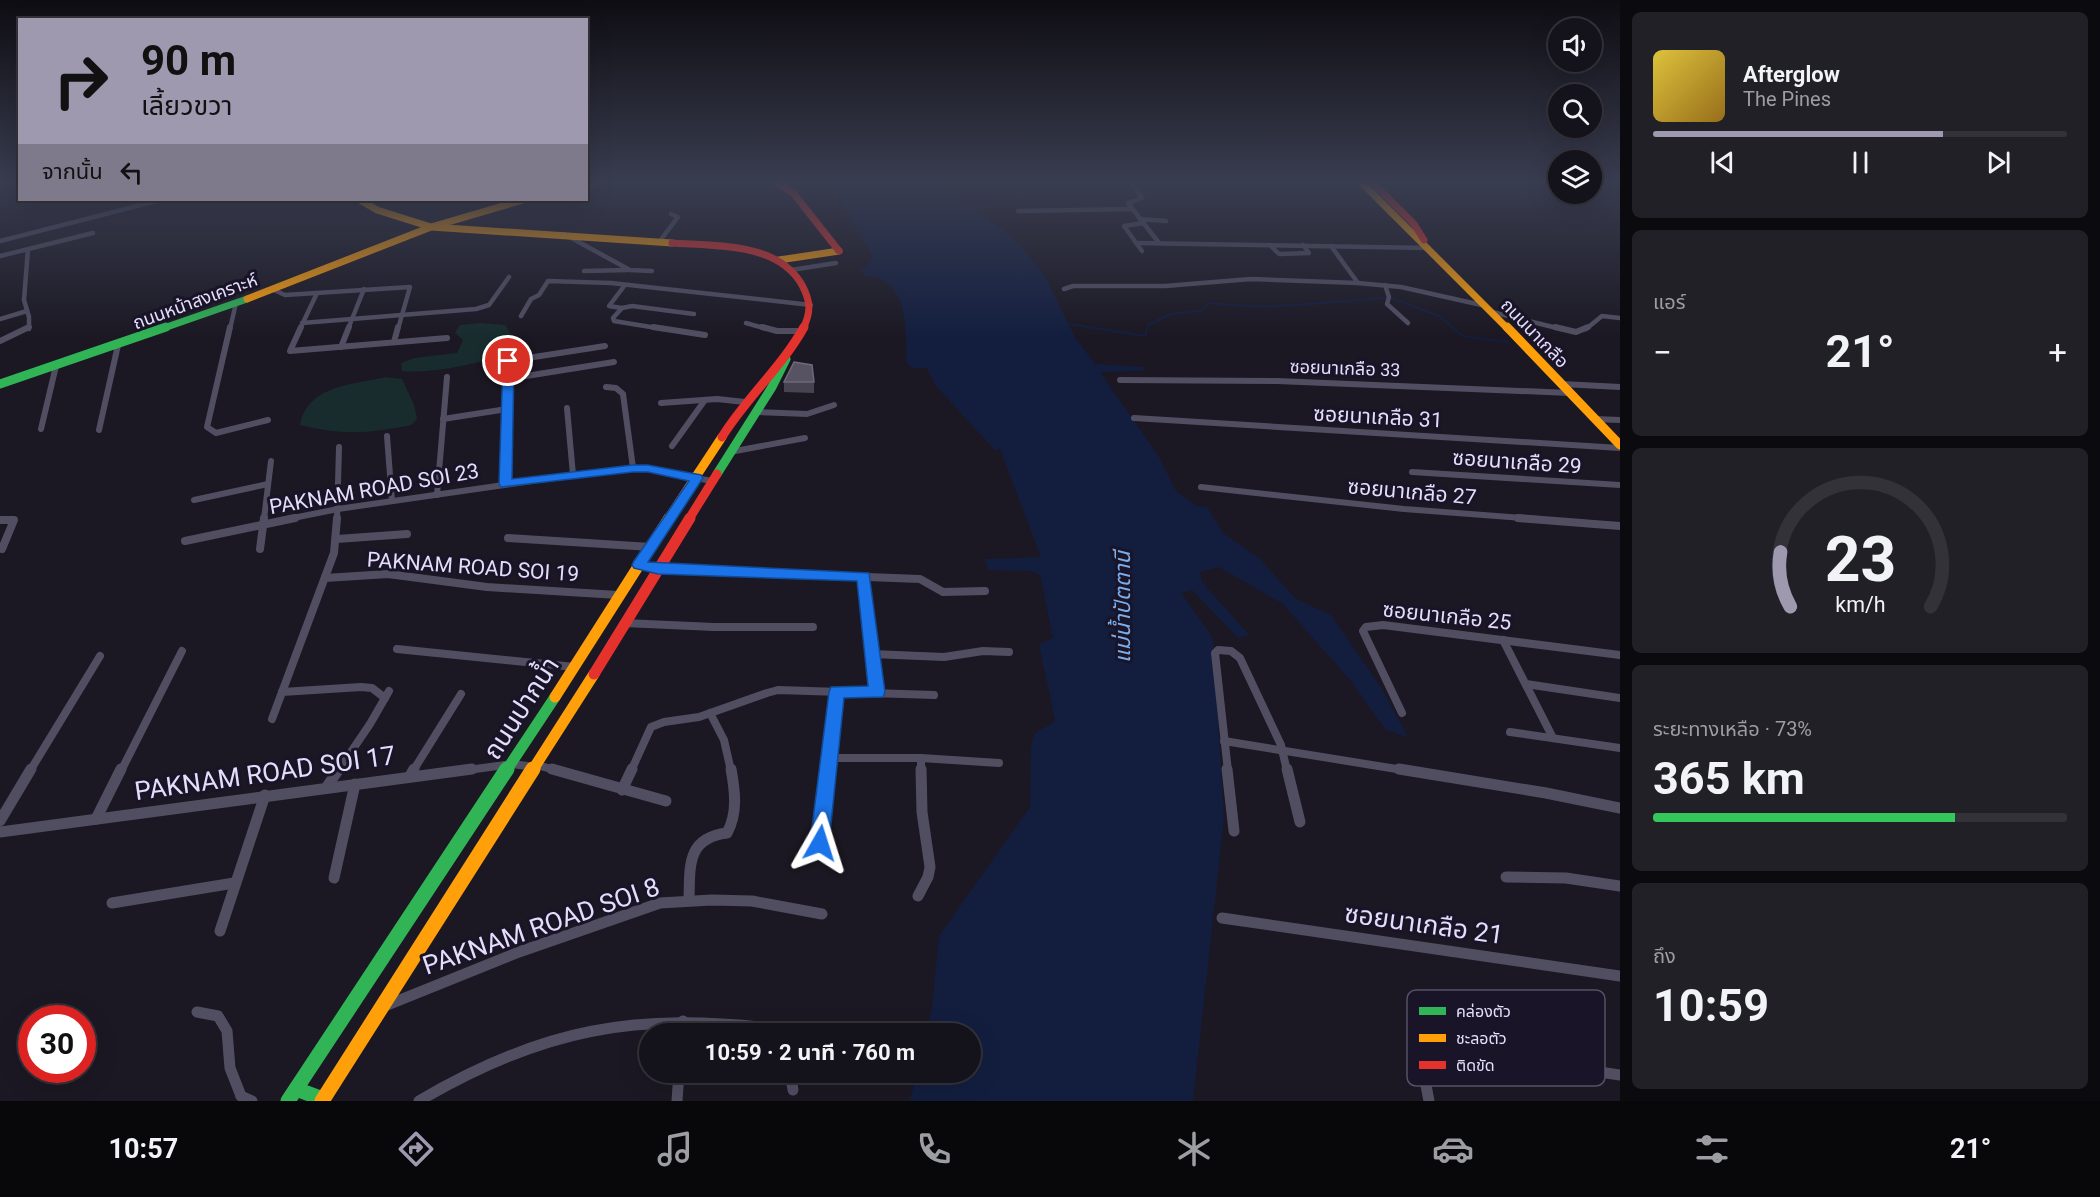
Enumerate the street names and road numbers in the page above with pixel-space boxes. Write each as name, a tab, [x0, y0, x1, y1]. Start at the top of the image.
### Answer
street label: ถนนหน้าสงเคราะห์	[130, 269, 260, 333]
street label: ถนนนาเกลือ	[1497, 294, 1573, 372]
street label: ซอยนาเกลือ 33	[1289, 356, 1401, 380]
street label: ซอยนาเกลือ 31	[1313, 402, 1443, 432]
street label: ซอยนาเกลือ 29	[1452, 446, 1582, 478]
street label: PAKNAM ROAD SOI 23	[267, 459, 481, 519]
street label: ซอยนาเกลือ 27	[1347, 474, 1477, 510]
street label: PAKNAM ROAD SOI 19	[366, 548, 580, 586]
street label: ซอยนาเกลือ 25	[1381, 597, 1513, 635]
street label: ถนนปากน้ำ	[474, 650, 565, 765]
street label: PAKNAM ROAD SOI 17	[133, 740, 397, 806]
street label: PAKNAM ROAD SOI 8	[419, 871, 663, 981]
street label: ซอยนาเกลือ 21	[1343, 898, 1505, 950]

